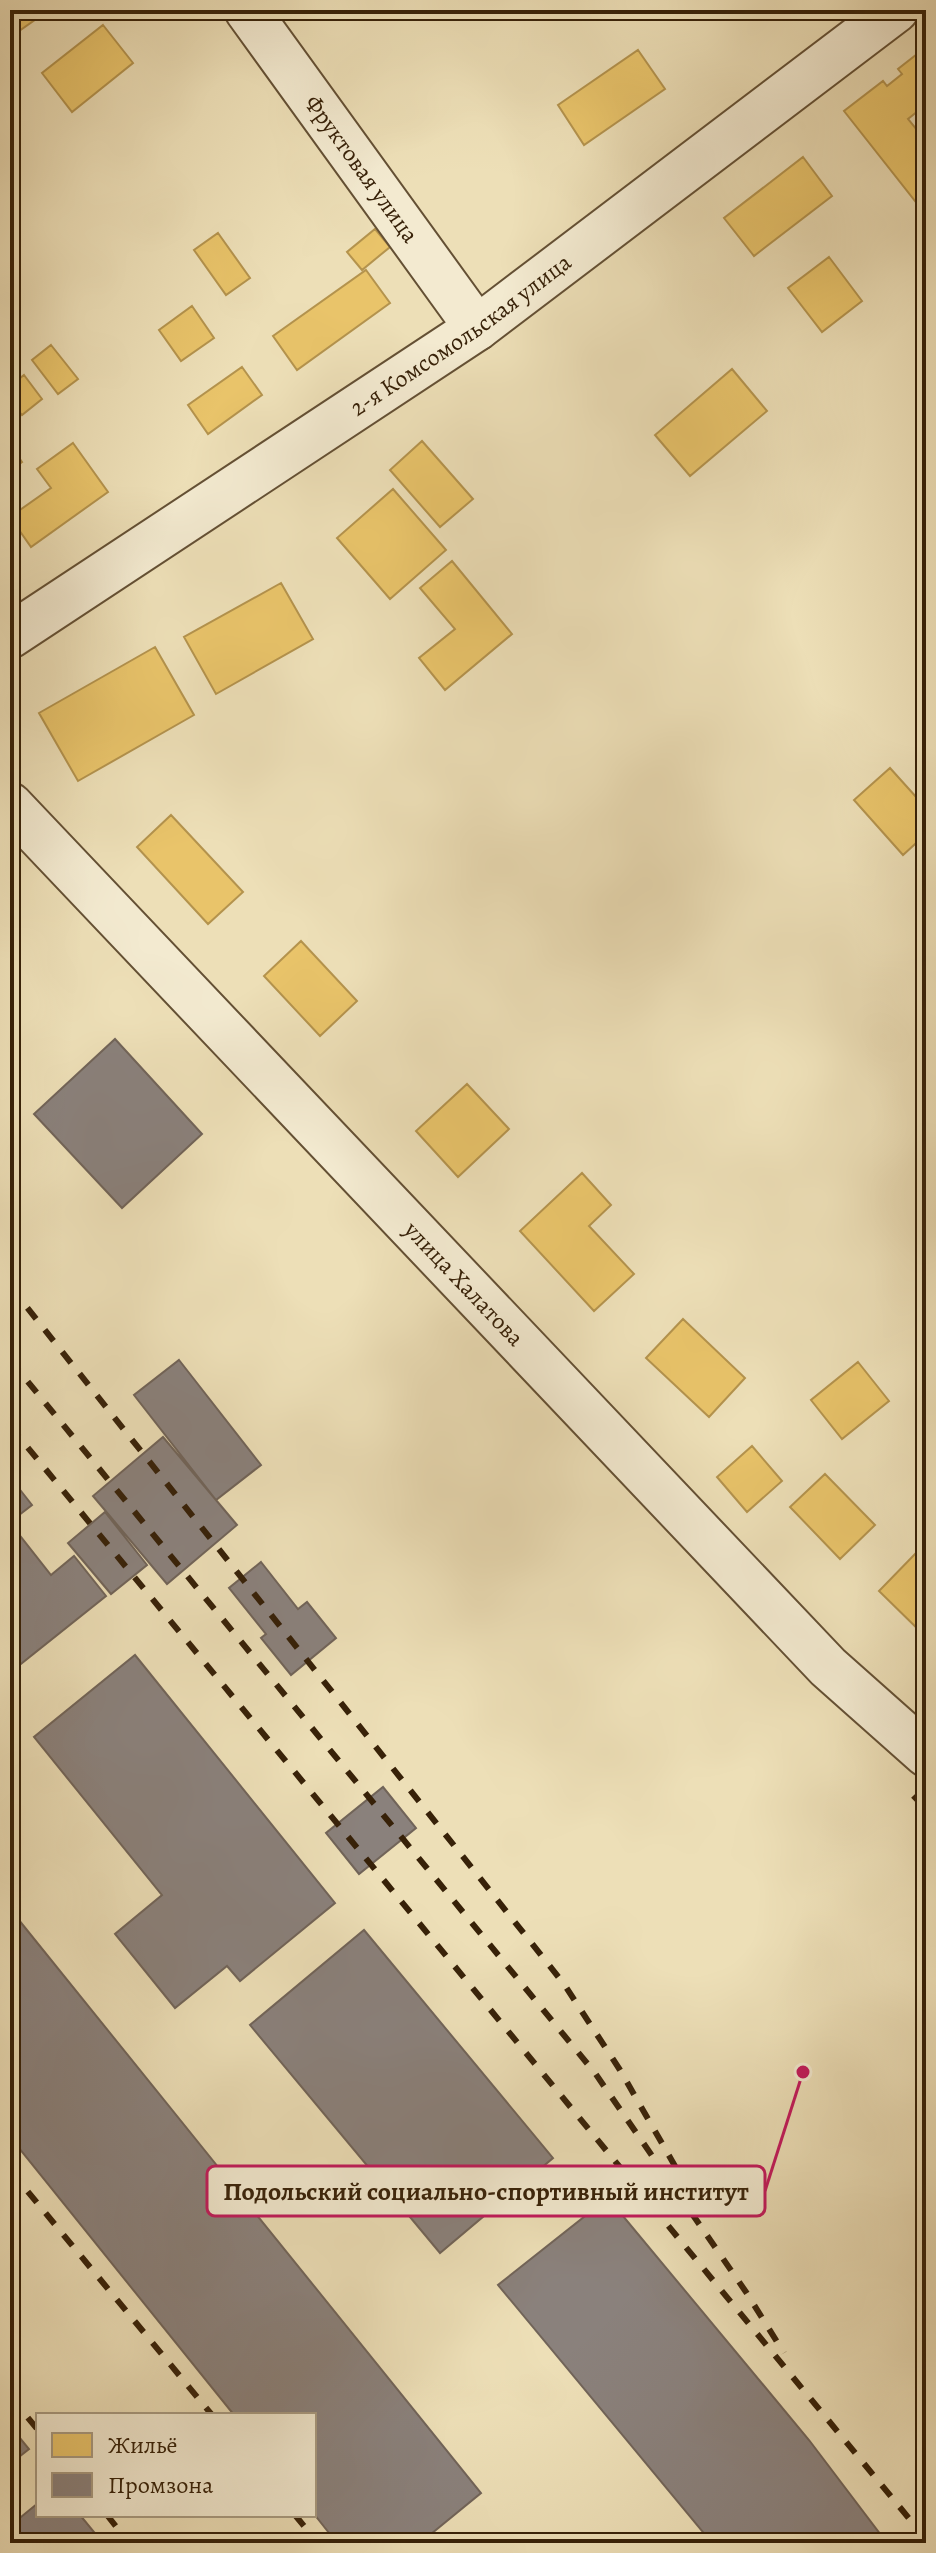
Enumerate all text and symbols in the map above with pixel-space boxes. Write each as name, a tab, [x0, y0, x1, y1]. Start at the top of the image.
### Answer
street label: Фруктовая улица	[297, 88, 426, 249]
street label: 2-я Комсомольская улица	[344, 246, 578, 423]
street label: улица Халатова	[397, 1214, 531, 1353]
callout: Подольский социально-спортивный институт	[207, 2166, 765, 2216]
text: Подольский социально-спортивный институт	[223, 2174, 749, 2209]
legend	[36, 2413, 316, 2517]
text: Жильё	[108, 2429, 177, 2461]
text: Промзона	[108, 2469, 213, 2501]

